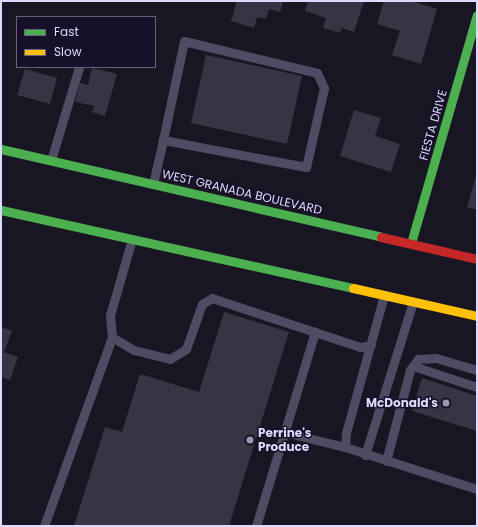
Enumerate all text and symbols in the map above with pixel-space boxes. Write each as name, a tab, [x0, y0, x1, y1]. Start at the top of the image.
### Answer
legend	[16, 16, 156, 68]
text: Fast	[54, 23, 79, 40]
text: Slow	[54, 43, 82, 60]
street label: FIESTA DRIVE	[416, 88, 450, 162]
street label: WEST GRANADA BOULEVARD	[161, 167, 323, 217]
place label: McDonald's	[366, 396, 438, 410]
marker: McDonald's	[441, 398, 451, 408]
place label: Perrine's Produce	[258, 426, 312, 454]
marker: Perrine's Produce	[245, 435, 255, 445]

